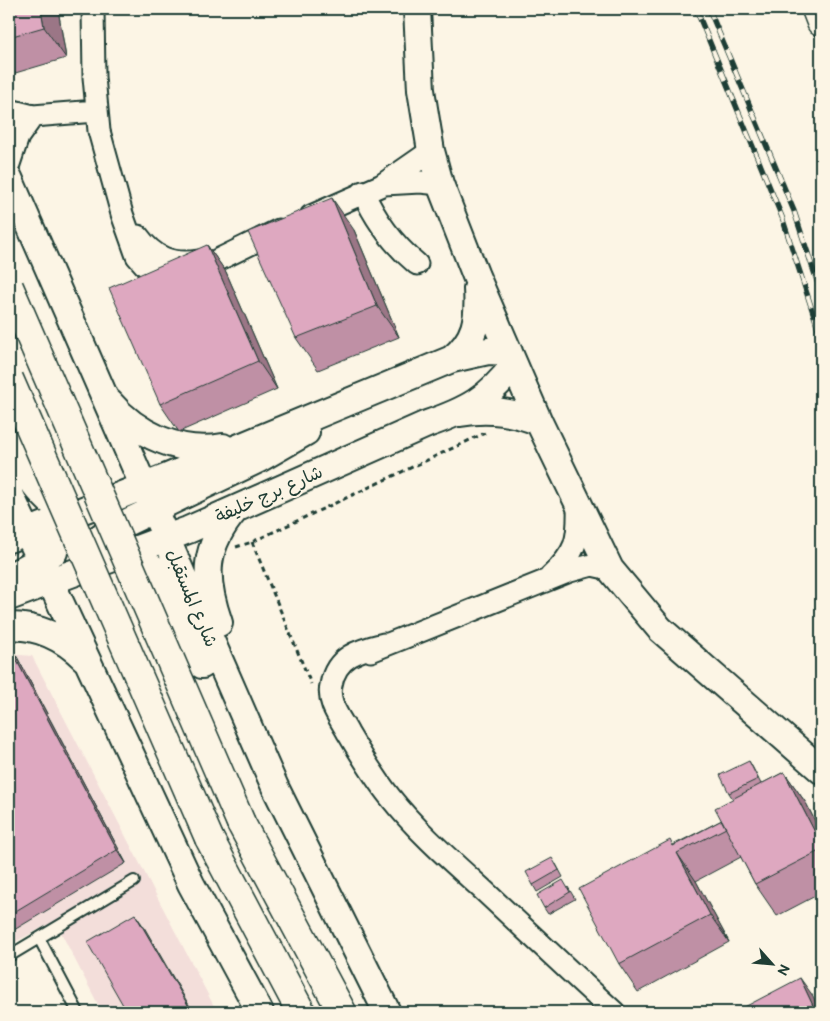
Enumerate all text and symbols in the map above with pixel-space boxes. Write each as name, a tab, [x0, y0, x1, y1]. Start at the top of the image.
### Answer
street label: شارع برج خليفة	[212, 461, 326, 528]
street label: شارع المستقبل	[161, 546, 222, 651]
north arrow	[748, 938, 798, 988]
text: N	[773, 961, 793, 978]

